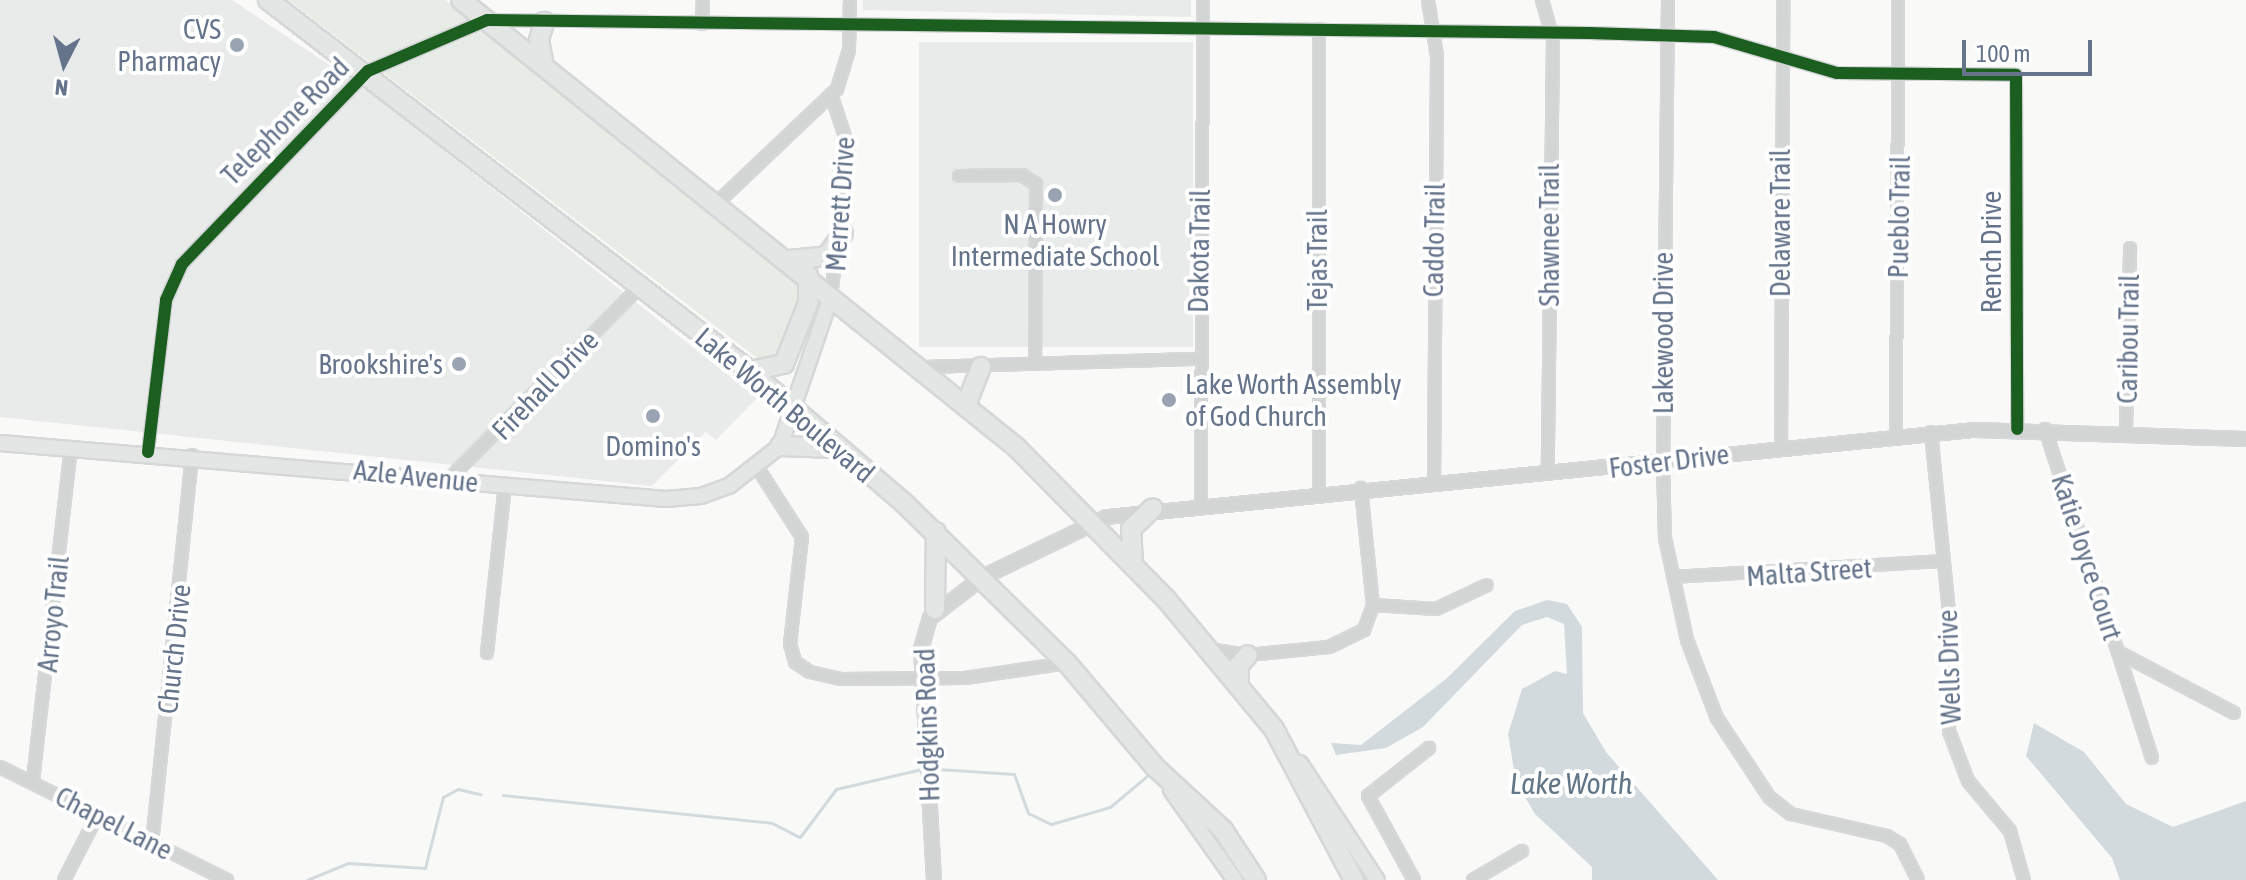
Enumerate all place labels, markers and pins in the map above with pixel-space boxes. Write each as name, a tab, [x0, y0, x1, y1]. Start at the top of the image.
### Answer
place label: CVS Pharmacy	[117, 12, 221, 78]
marker: CVS Pharmacy	[228, 36, 246, 54]
marker: N A Howry Intermediate School	[1046, 186, 1064, 204]
place label: N A Howry Intermediate School	[951, 207, 1159, 273]
place label: Brookshire's	[318, 347, 443, 381]
marker: Brookshire's	[450, 355, 468, 373]
place label: Lake Worth Assembly of God Church	[1185, 367, 1402, 433]
marker: Lake Worth Assembly of God Church	[1160, 391, 1178, 409]
marker: Domino's	[644, 407, 662, 425]
place label: Domino's	[605, 429, 701, 463]

